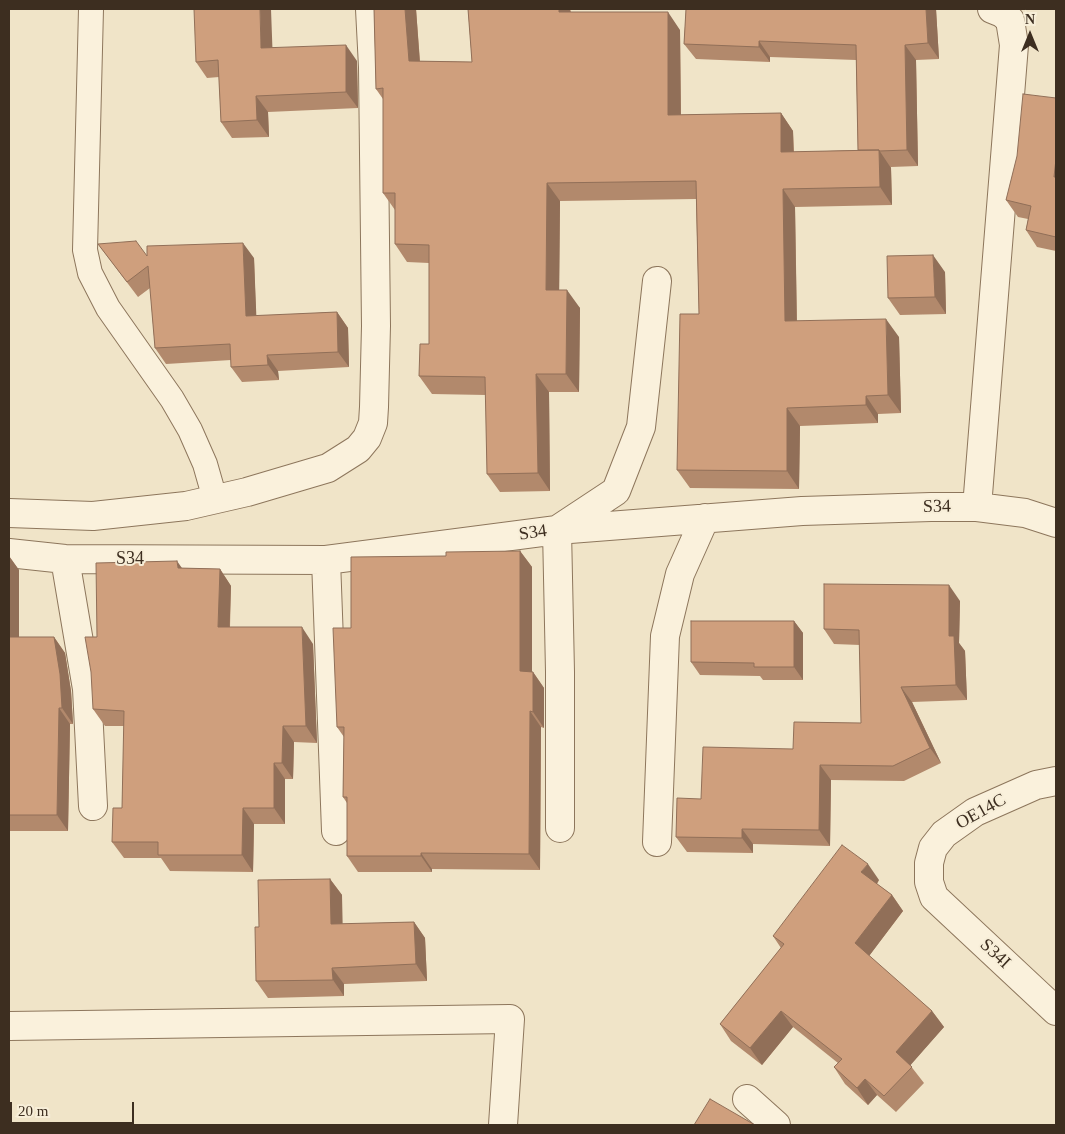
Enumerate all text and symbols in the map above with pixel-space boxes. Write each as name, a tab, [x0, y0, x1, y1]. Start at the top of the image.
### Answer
north arrow	[1005, 10, 1055, 60]
text: N	[1025, 12, 1035, 27]
street label: S34	[923, 496, 951, 518]
street label: S34	[518, 520, 548, 546]
street label: S34	[116, 548, 144, 570]
street label: OE14C	[952, 789, 1010, 835]
street label: S34I	[975, 935, 1015, 973]
scale bar	[12, 1092, 136, 1124]
text: 20 m	[18, 1103, 48, 1119]

